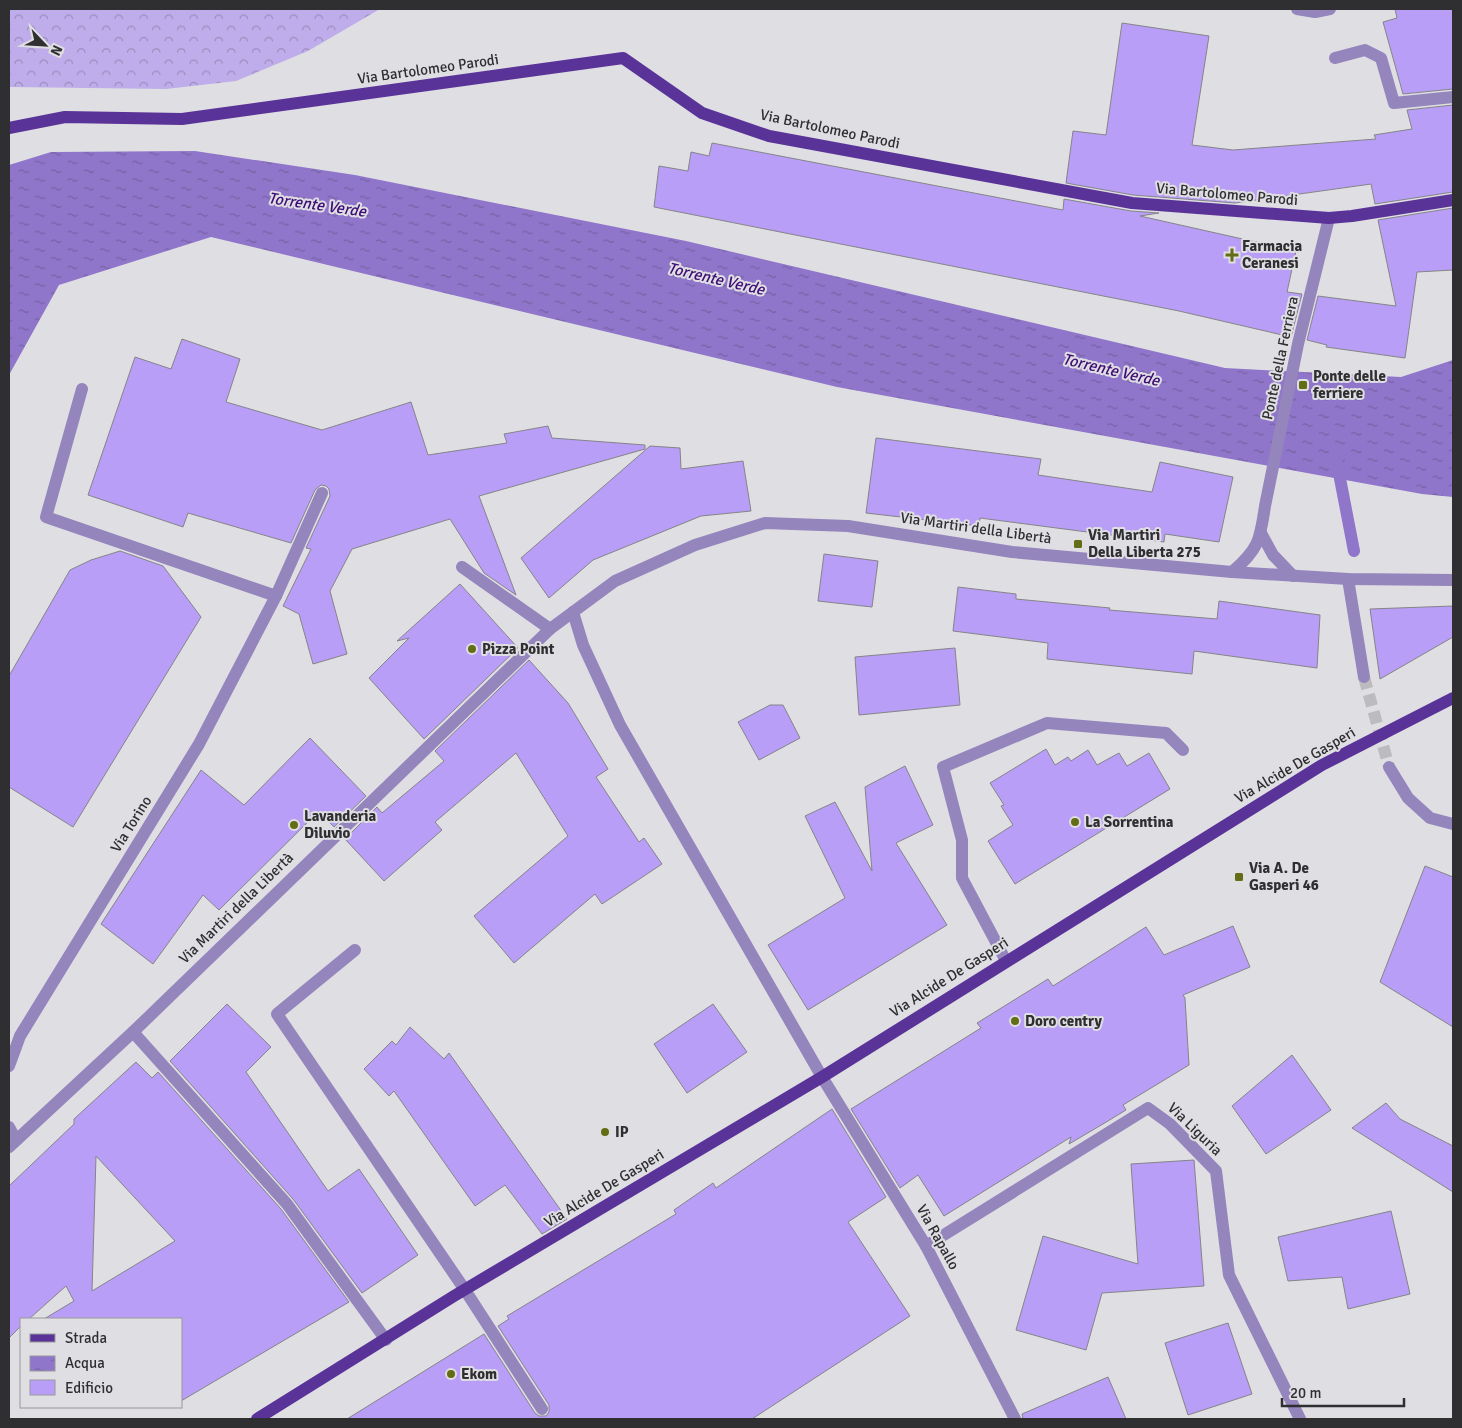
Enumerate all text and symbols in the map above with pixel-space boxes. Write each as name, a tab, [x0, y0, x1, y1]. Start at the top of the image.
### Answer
north arrow	[20, 20, 70, 70]
text: N	[47, 42, 66, 58]
street label: Via Bartolomeo Parodi	[356, 50, 500, 88]
street label: Via Bartolomeo Parodi	[758, 105, 902, 153]
street label: Via Bartolomeo Parodi	[1155, 179, 1299, 209]
water label: Torrente Verde	[267, 188, 368, 222]
place label: Farmacia Ceranesi	[1242, 237, 1303, 272]
marker: Farmacia Ceranesi	[1226, 249, 1238, 261]
water label: Torrente Verde	[666, 258, 767, 300]
street label: Ponte della Ferriera	[1258, 295, 1302, 421]
water label: Torrente Verde	[1061, 349, 1162, 391]
place label: Ponte delle ferriere	[1312, 367, 1386, 402]
marker: Ponte delle ferriere	[1297, 379, 1309, 391]
street label: Via Martiri della Libertà	[899, 508, 1053, 548]
place label: Via Martiri Della Liberta 275	[1088, 526, 1201, 561]
marker: Via Martiri Della Liberta 275	[1072, 538, 1084, 550]
place label: Pizza Point	[482, 640, 555, 658]
marker: Pizza Point	[466, 643, 478, 655]
street label: Via Alcide De Gasperi	[1231, 723, 1359, 807]
street label: Via Torino	[107, 792, 156, 856]
place label: Lavanderia Diluvio	[304, 807, 377, 842]
place label: La Sorrentina	[1085, 813, 1174, 831]
marker: La Sorrentina	[1069, 816, 1081, 828]
marker: Lavanderia Diluvio	[288, 819, 300, 831]
street label: Via Martiri della Libertà	[175, 849, 297, 967]
place label: Via A. De Gasperi 46	[1249, 859, 1319, 894]
marker: Via A. De Gasperi 46	[1233, 871, 1245, 883]
street label: Via Alcide De Gasperi	[886, 933, 1012, 1021]
place label: Doro centry	[1025, 1012, 1102, 1030]
marker: Doro centry	[1009, 1015, 1021, 1027]
street label: Via Liguria	[1164, 1099, 1226, 1159]
place label: IP	[615, 1123, 629, 1141]
marker: IP	[599, 1126, 611, 1138]
street label: Via Alcide De Gasperi	[541, 1145, 667, 1231]
street label: Via Rapallo	[913, 1201, 963, 1273]
legend	[20, 1318, 182, 1408]
text: Strada	[65, 1329, 107, 1347]
text: Acqua	[65, 1354, 105, 1372]
place label: Ekom	[461, 1365, 497, 1383]
marker: Ekom	[445, 1368, 457, 1380]
scale bar	[1282, 1376, 1404, 1408]
text: Edificio	[65, 1379, 113, 1397]
text: 20 m	[1290, 1384, 1321, 1402]

